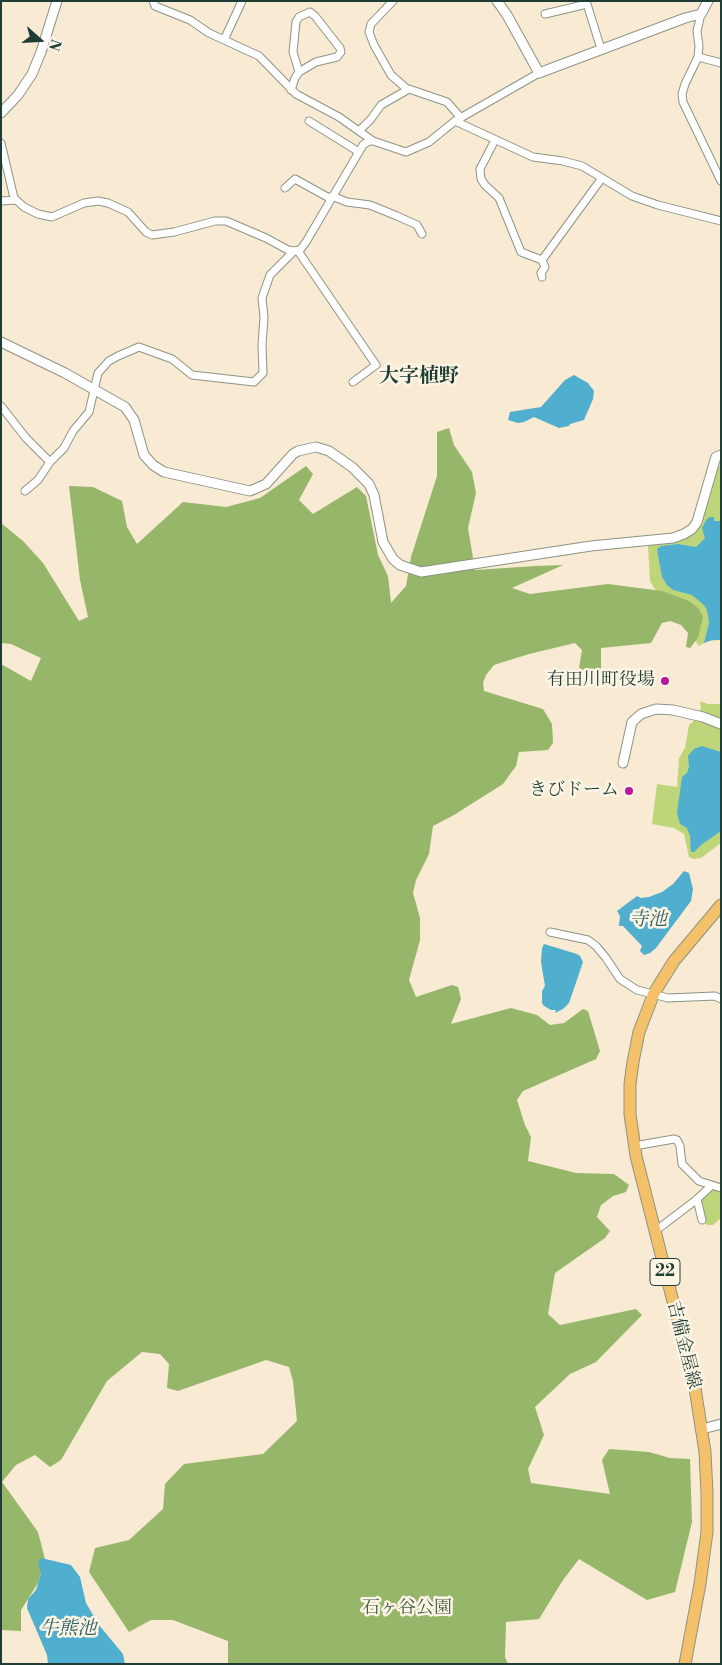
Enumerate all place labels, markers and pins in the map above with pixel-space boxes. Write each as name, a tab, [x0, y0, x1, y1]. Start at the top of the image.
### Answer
place label: 有田川町役場	[547, 670, 655, 692]
marker: 有田川町役場	[659, 675, 671, 687]
place label: きびドーム	[529, 780, 619, 802]
marker: きびドーム	[623, 785, 635, 797]

